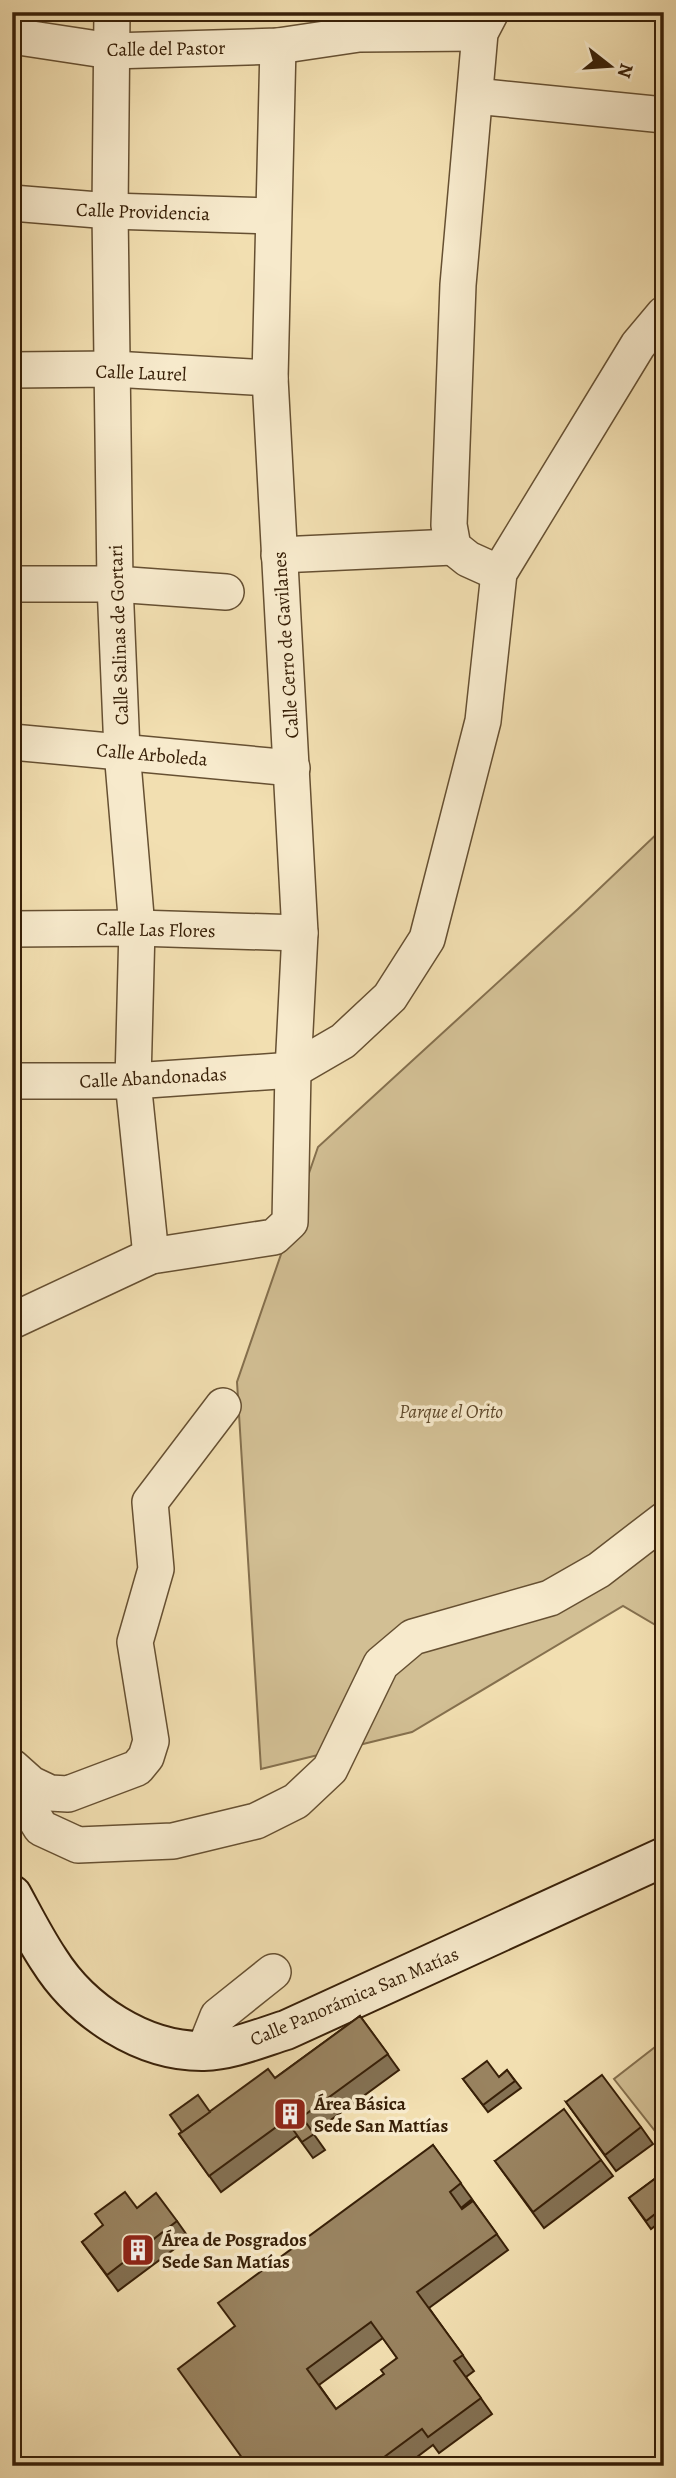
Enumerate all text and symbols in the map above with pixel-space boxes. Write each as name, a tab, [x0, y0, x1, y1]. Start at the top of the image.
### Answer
north arrow	[574, 32, 644, 102]
street label: Calle del Pastor	[106, 35, 226, 63]
text: N	[611, 60, 640, 81]
street label: Calle Providencia	[76, 197, 211, 227]
street label: Calle Laurel	[95, 358, 187, 388]
street label: Calle Salinas de Gortari	[103, 544, 135, 726]
street label: Calle Cerro de Gavilanes	[266, 551, 305, 739]
street label: Calle Arboleda	[95, 737, 209, 773]
street label: Calle Las Flores	[96, 916, 216, 944]
street label: Calle Abandonadas	[79, 1061, 227, 1095]
park label: Parque el Orito	[399, 1399, 503, 1425]
street label: Calle Panorámica San Matías	[246, 1941, 463, 2053]
place label: Área Básica Sede San Mattías	[313, 2091, 448, 2139]
building icon: Área Básica Sede San Mattías	[271, 2095, 309, 2133]
place label: Área de Posgrados Sede San Matías	[161, 2227, 307, 2275]
building icon: Área de Posgrados Sede San Matías	[119, 2231, 157, 2269]

